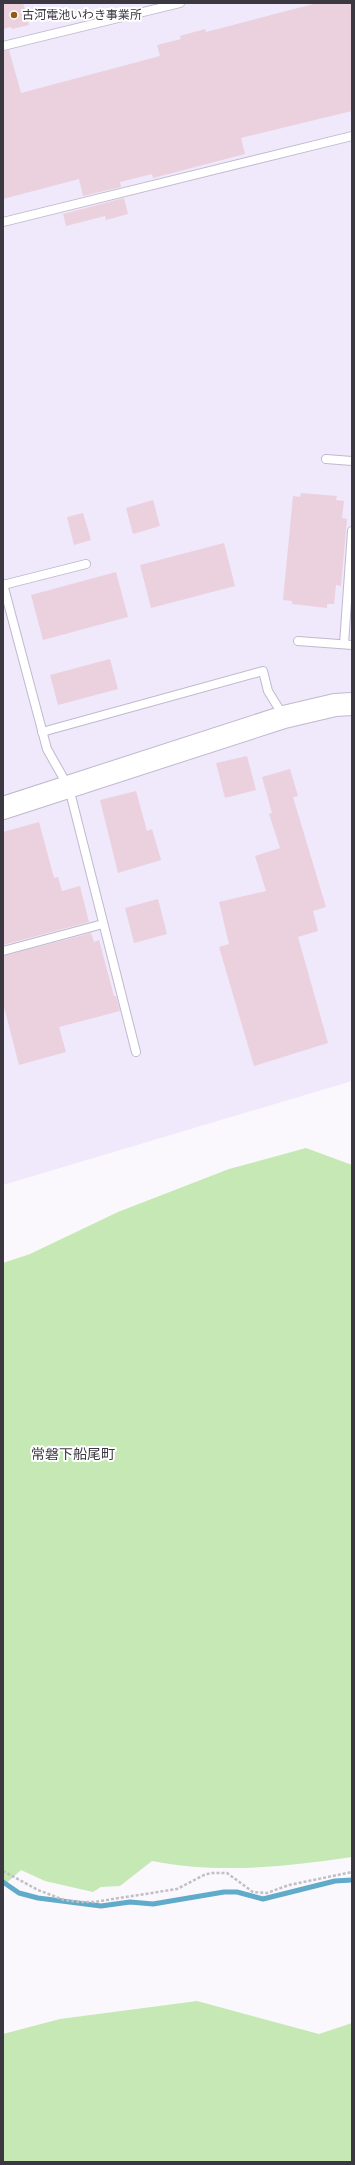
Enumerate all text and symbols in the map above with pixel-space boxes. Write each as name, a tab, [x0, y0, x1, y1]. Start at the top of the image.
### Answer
place label: 古河電池いわき事業所	[22, 7, 142, 22]
marker: 古河電池いわき事業所	[9, 10, 19, 20]
district label: 常磐下船尾町	[31, 1445, 115, 1463]

